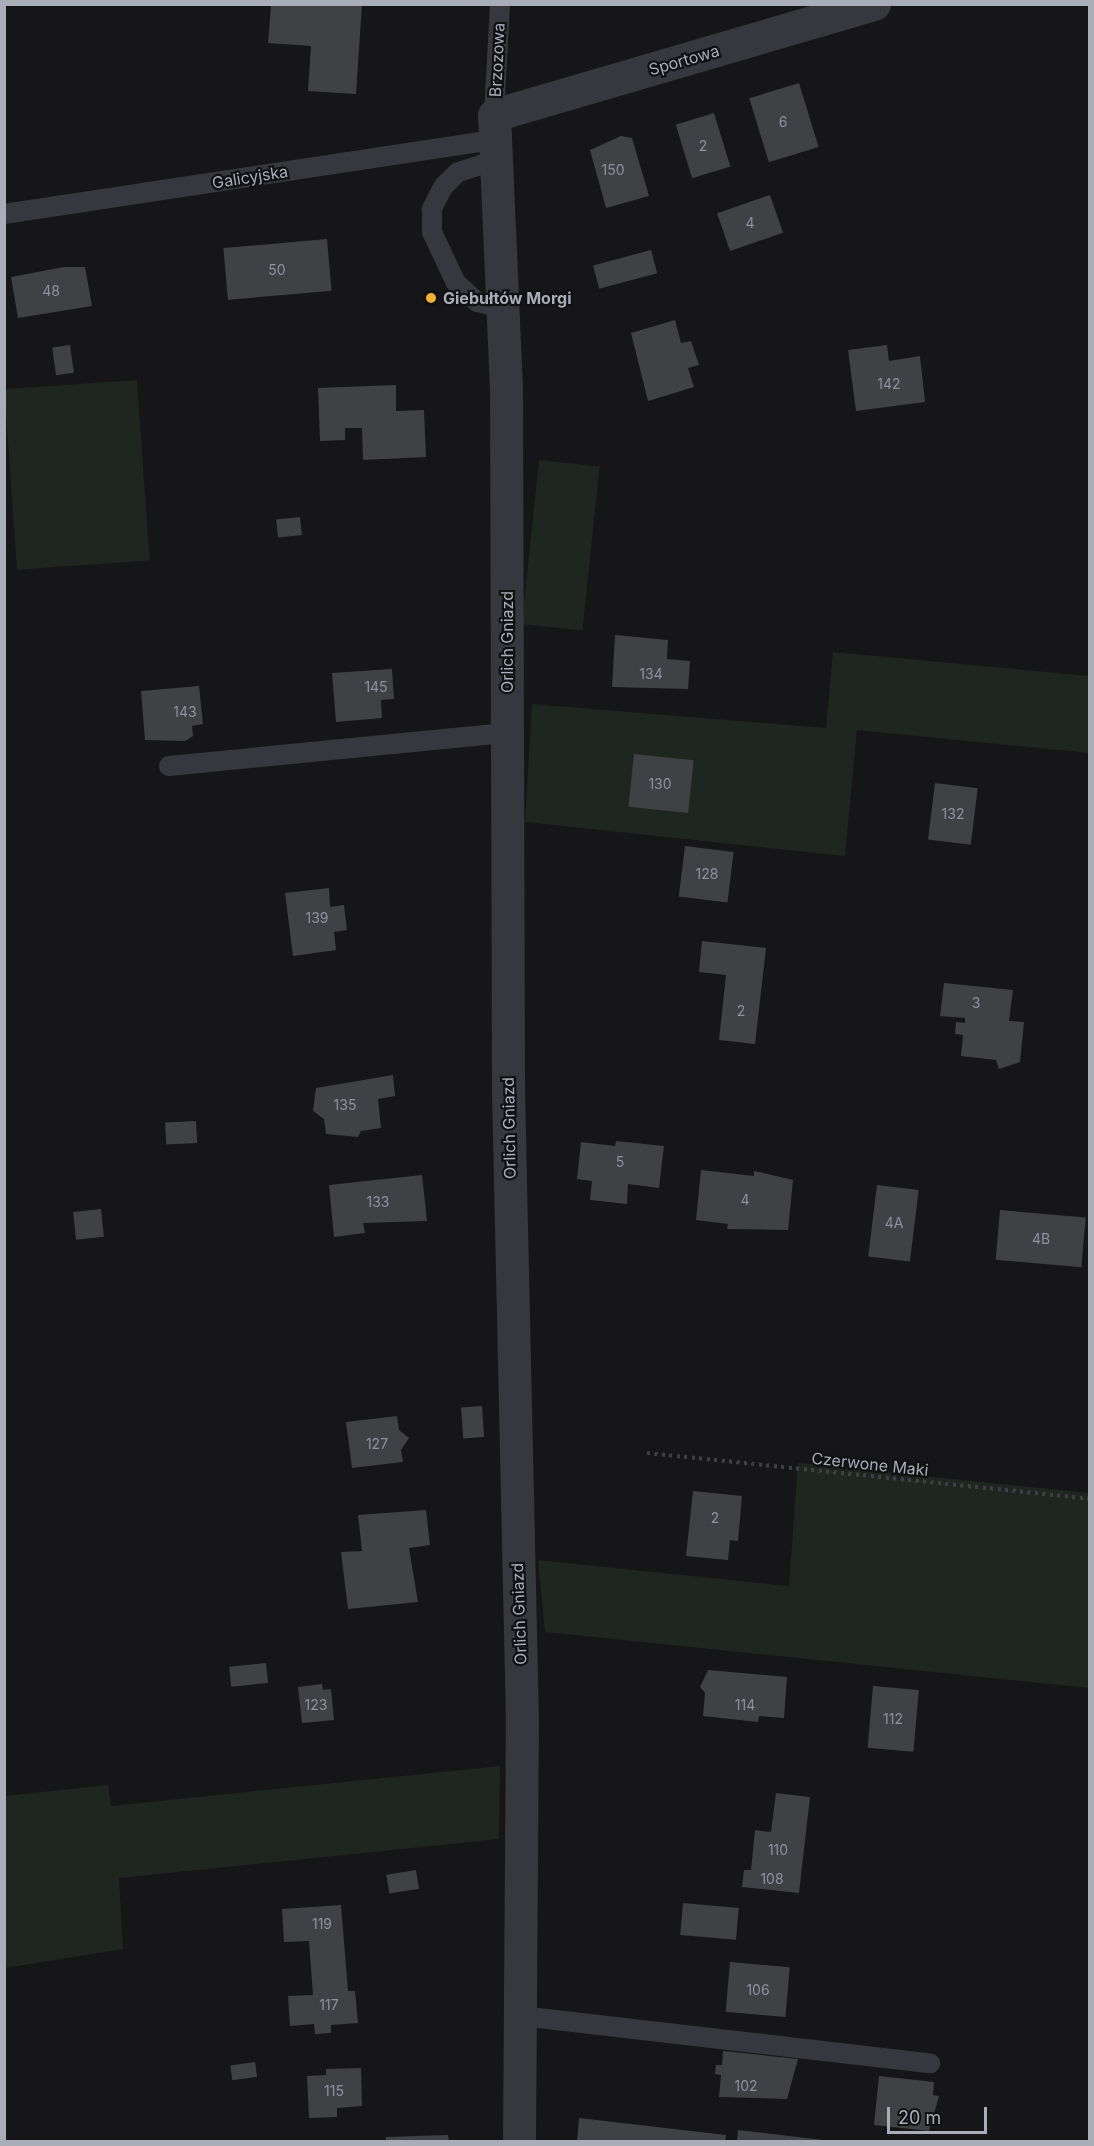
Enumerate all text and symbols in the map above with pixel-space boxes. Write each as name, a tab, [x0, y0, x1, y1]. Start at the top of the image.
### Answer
street label: Brzozowa	[485, 22, 509, 98]
street label: Sportowa	[647, 41, 721, 79]
house number: 6	[779, 114, 787, 130]
house number: 2	[699, 138, 707, 154]
street label: Galicyjska	[211, 162, 289, 192]
house number: 150	[601, 162, 625, 178]
house number: 4	[745, 215, 755, 231]
house number: 50	[268, 262, 286, 278]
house number: 48	[42, 283, 60, 299]
place label: Giebułtów Morgi	[443, 288, 571, 308]
marker: Giebułtów Morgi	[424, 291, 438, 305]
house number: 142	[877, 376, 901, 392]
street label: Orlich Gniazd	[497, 591, 517, 693]
house number: 134	[639, 666, 663, 682]
house number: 145	[364, 679, 388, 695]
house number: 143	[173, 704, 197, 720]
house number: 130	[648, 776, 672, 792]
house number: 132	[942, 806, 964, 822]
house number: 128	[696, 866, 718, 882]
house number: 139	[305, 910, 329, 926]
house number: 3	[972, 995, 980, 1011]
house number: 2	[737, 1003, 745, 1019]
street label: Orlich Gniazd	[499, 1077, 519, 1179]
house number: 135	[334, 1097, 356, 1113]
house number: 5	[616, 1154, 624, 1170]
house number: 4	[740, 1192, 750, 1208]
house number: 133	[367, 1194, 389, 1210]
house number: 4A	[885, 1215, 903, 1231]
house number: 4B	[1032, 1231, 1050, 1247]
house number: 127	[366, 1436, 388, 1452]
street label: Czerwone Maki	[811, 1448, 929, 1480]
house number: 2	[711, 1510, 719, 1526]
street label: Orlich Gniazd	[508, 1563, 530, 1665]
house number: 123	[305, 1697, 327, 1713]
house number: 114	[735, 1697, 755, 1713]
house number: 112	[883, 1711, 903, 1727]
house number: 110	[768, 1842, 788, 1858]
house number: 108	[760, 1871, 784, 1887]
house number: 119	[312, 1916, 332, 1932]
house number: 106	[746, 1982, 770, 1998]
house number: 117	[319, 1997, 339, 2013]
house number: 102	[734, 2078, 758, 2094]
house number: 115	[324, 2083, 344, 2099]
scale bar	[890, 2095, 990, 2133]
text: 20 m	[898, 2107, 941, 2128]

